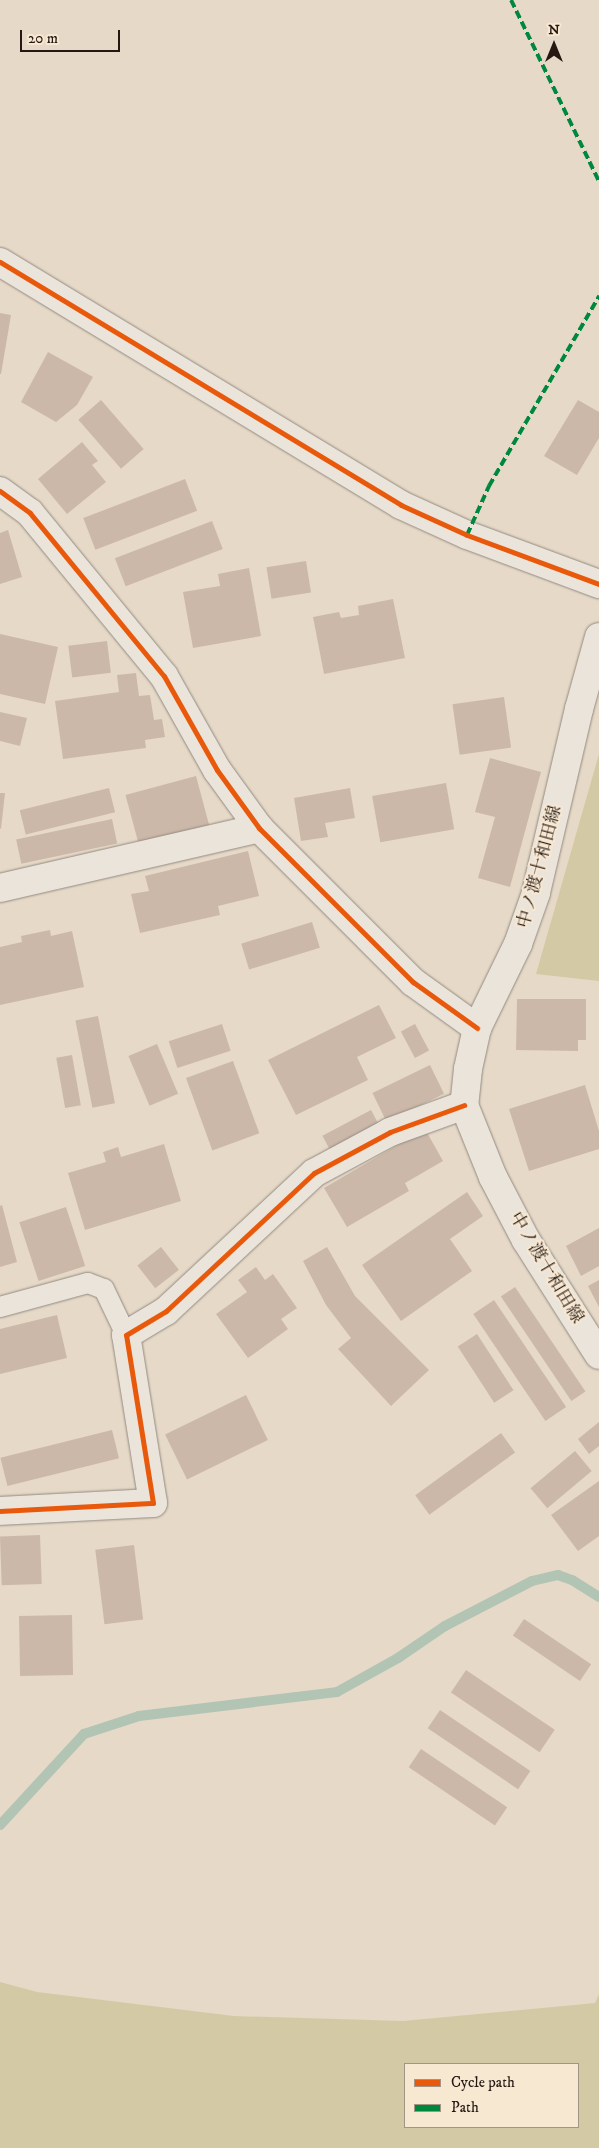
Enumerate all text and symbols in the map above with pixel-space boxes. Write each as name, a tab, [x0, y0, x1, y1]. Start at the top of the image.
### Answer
scale bar	[22, 20, 122, 52]
north arrow	[529, 20, 579, 70]
text: N	[548, 21, 560, 39]
text: 20 m	[28, 29, 58, 48]
street label: 中ノ渡十和田線	[513, 803, 567, 931]
street label: 中ノ渡十和田線	[504, 1208, 588, 1328]
legend	[404, 2063, 579, 2128]
text: Cycle path	[451, 2073, 515, 2092]
text: Path	[451, 2098, 479, 2117]

